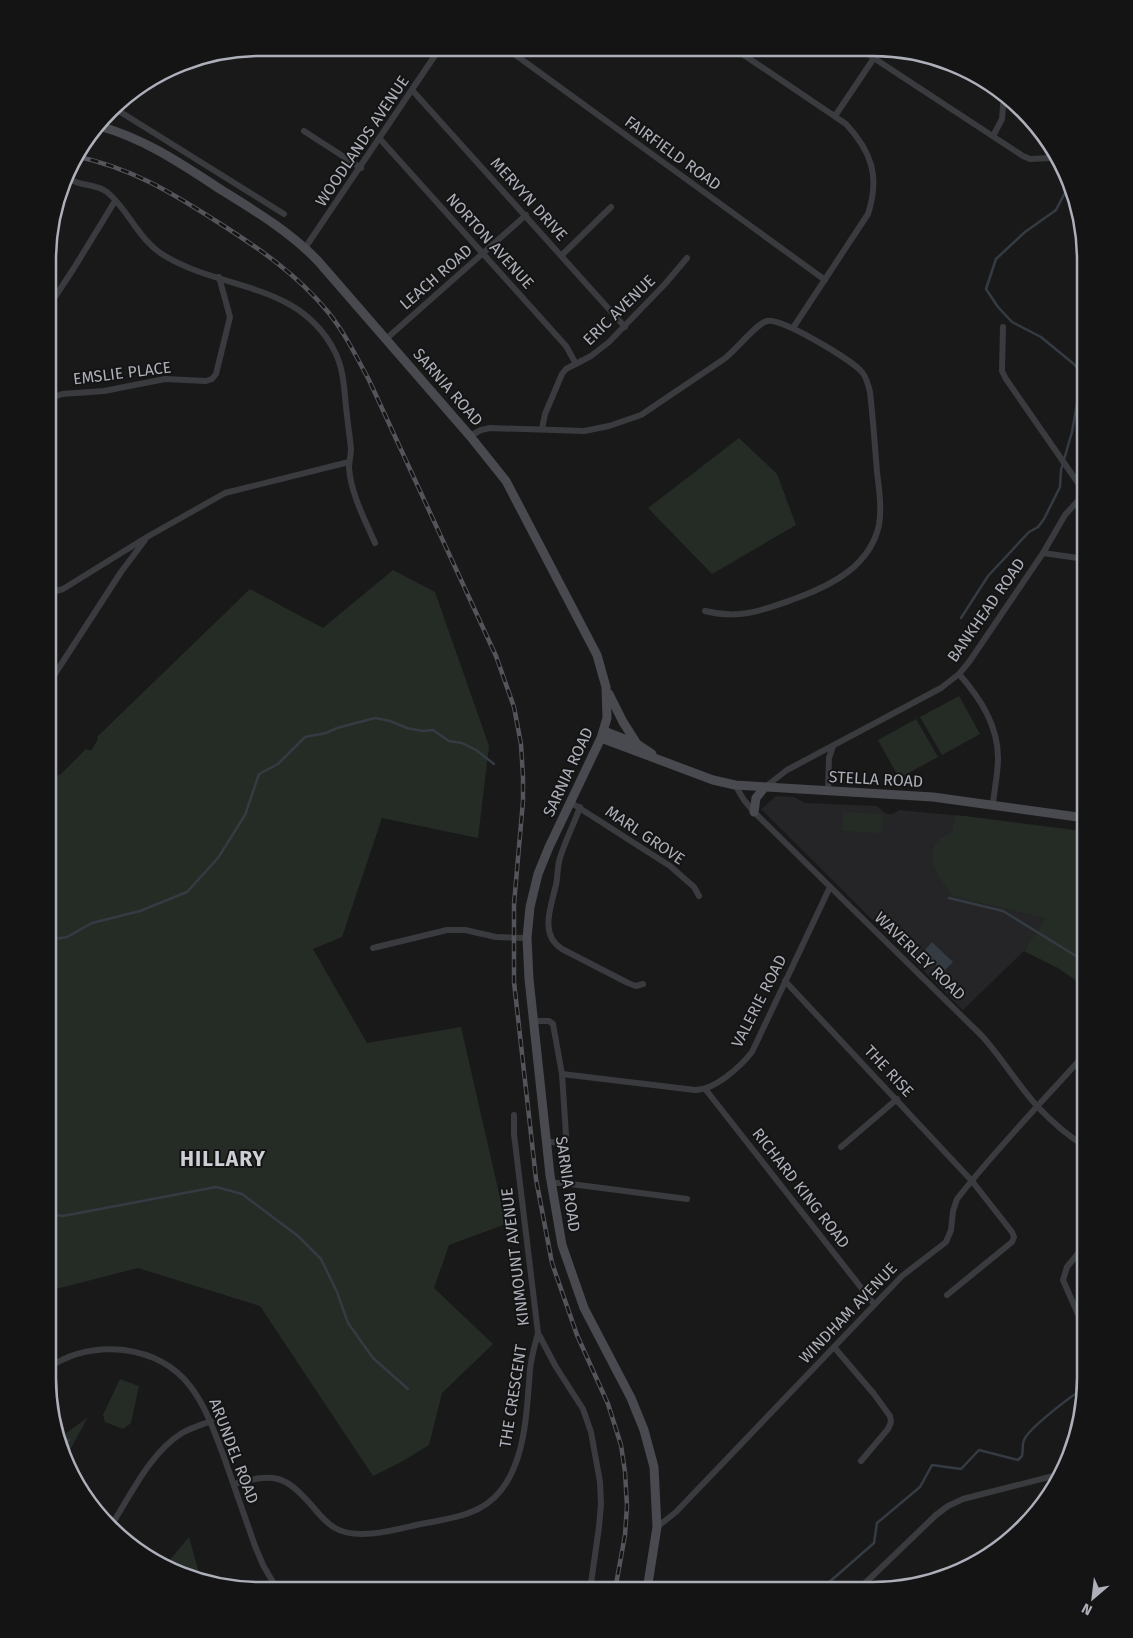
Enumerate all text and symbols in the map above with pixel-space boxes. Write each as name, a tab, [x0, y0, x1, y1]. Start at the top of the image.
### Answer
street label: WOODLANDS AVENUE	[311, 72, 413, 210]
street label: FAIRFIELD ROAD	[621, 112, 725, 194]
street label: MERVYN DRIVE	[487, 153, 571, 245]
street label: NORTON AVENUE	[442, 189, 538, 293]
street label: LEACH ROAD	[396, 240, 476, 314]
street label: ERIC AVENUE	[579, 271, 659, 349]
street label: SARNIA ROAD	[409, 344, 487, 430]
street label: EMSLIE PLACE	[72, 358, 172, 388]
street label: BANKHEAD ROAD	[943, 554, 1029, 666]
street label: SARNIA ROAD	[539, 724, 597, 820]
street label: STELLA ROAD	[828, 767, 924, 791]
street label: MARL GROVE	[602, 802, 688, 868]
street label: WAVERLEY ROAD	[871, 908, 969, 1004]
street label: VALERIE ROAD	[727, 951, 791, 1051]
street label: THE RISE	[860, 1041, 918, 1101]
street label: RICHARD KING ROAD	[748, 1124, 854, 1252]
street label: SARNIA ROAD	[552, 1135, 584, 1233]
district label: HILLARY	[180, 1146, 266, 1172]
street label: KINMOUNT AVENUE	[497, 1187, 533, 1327]
street label: WINDHAM AVENUE	[795, 1259, 901, 1367]
street label: THE CRESCENT	[495, 1342, 531, 1449]
street label: ARUNDEL ROAD	[205, 1396, 263, 1506]
north arrow	[1068, 1573, 1118, 1623]
text: N	[1079, 1599, 1095, 1619]

